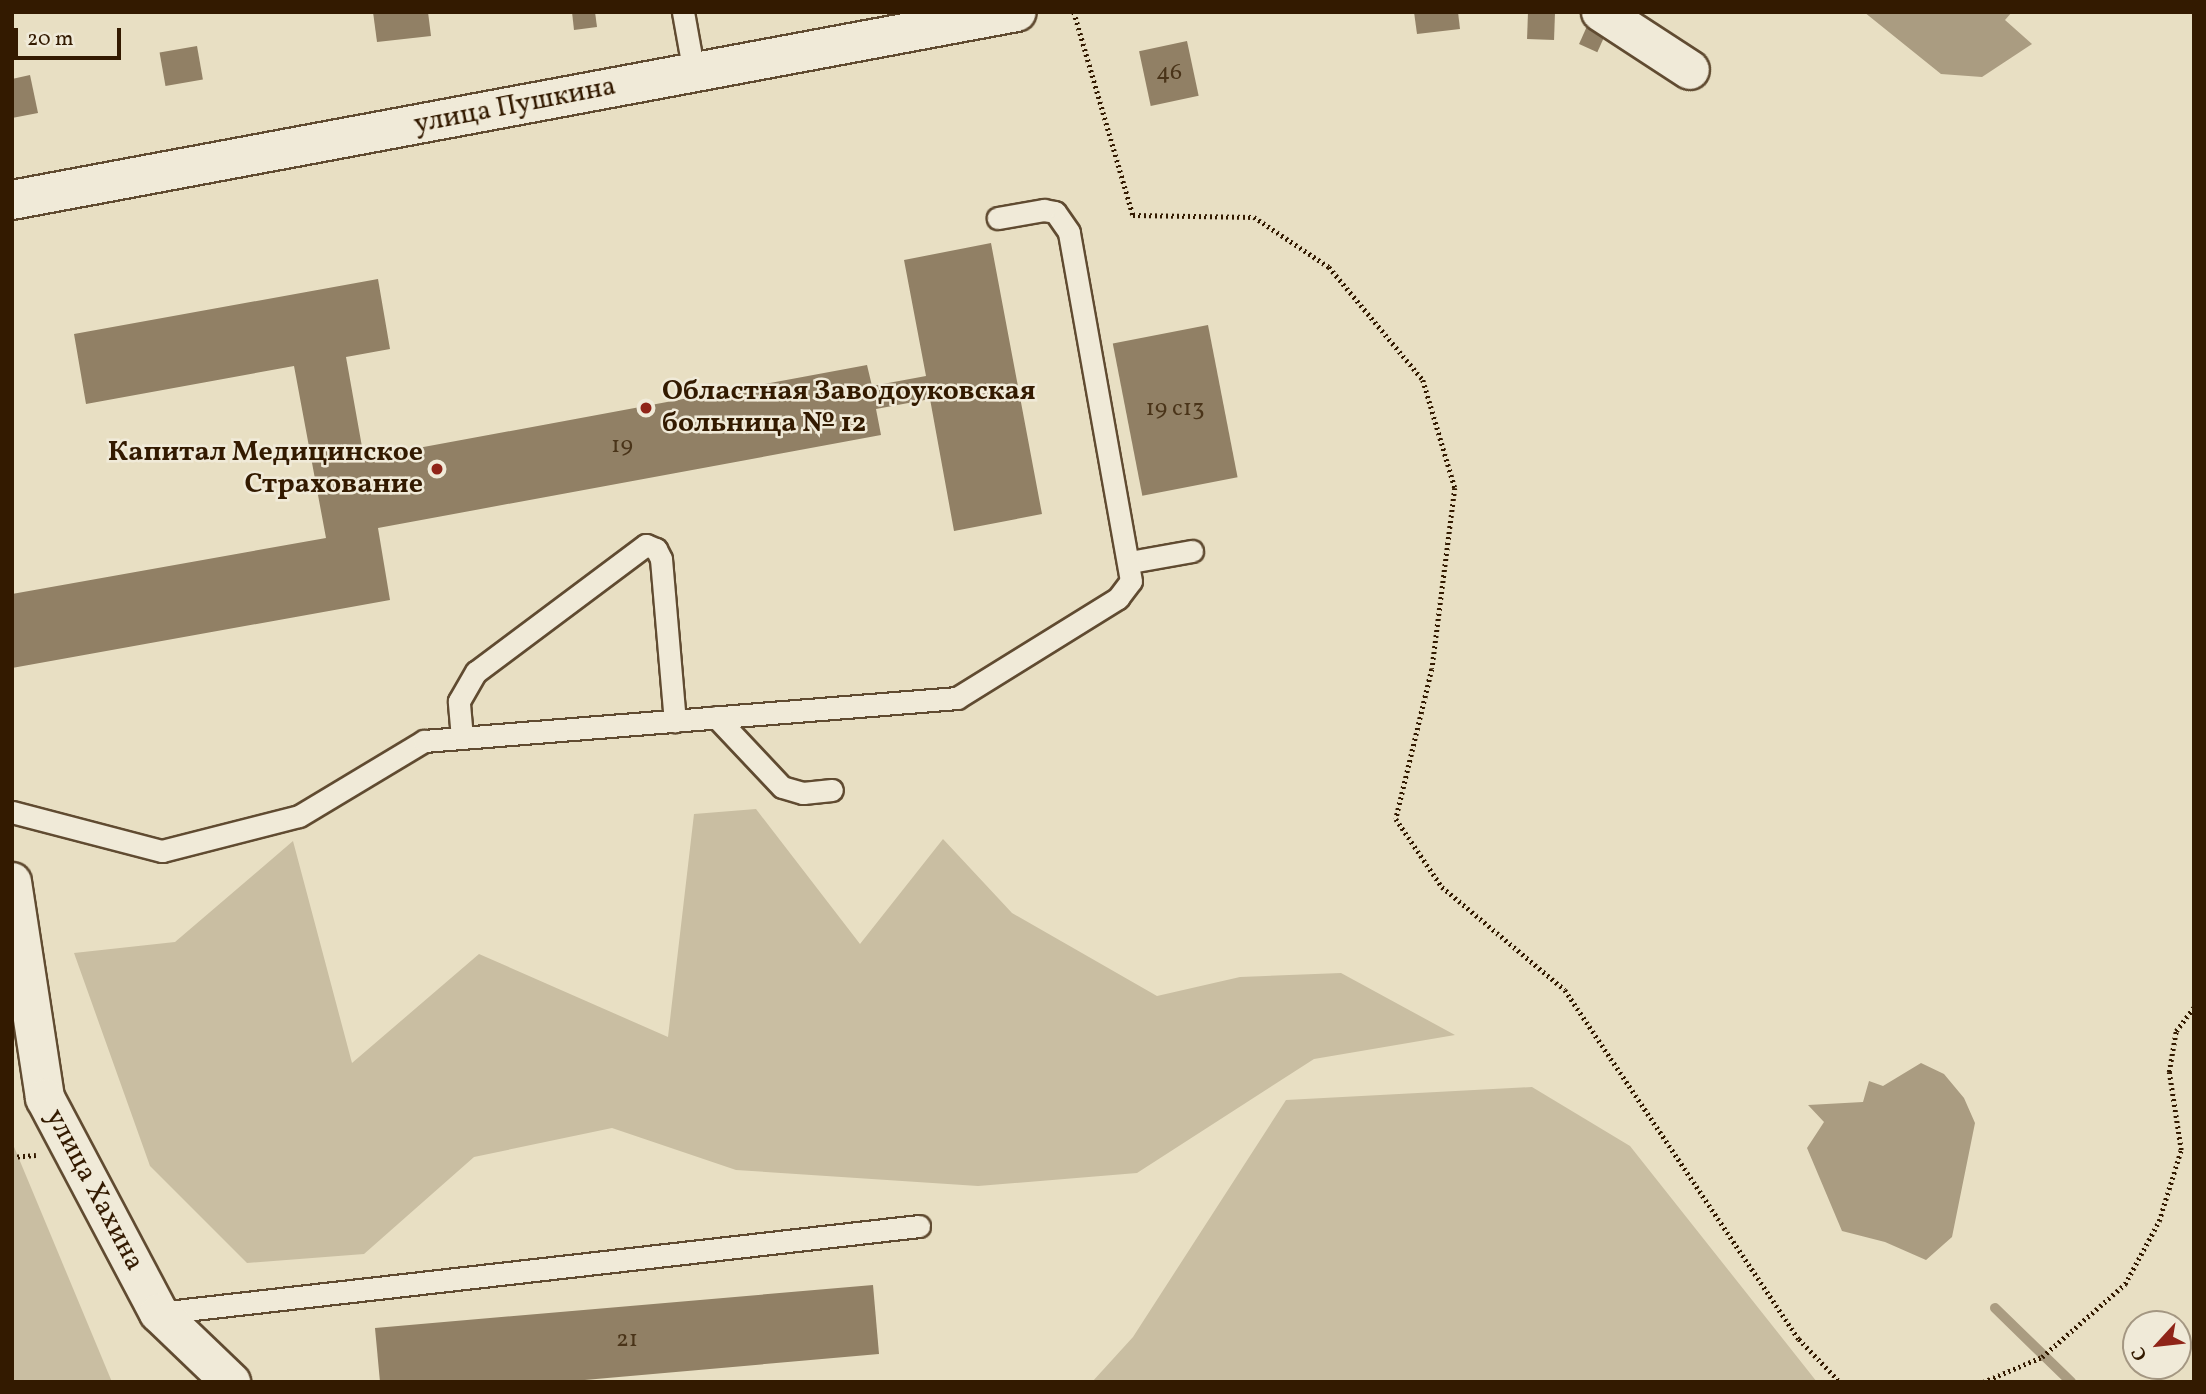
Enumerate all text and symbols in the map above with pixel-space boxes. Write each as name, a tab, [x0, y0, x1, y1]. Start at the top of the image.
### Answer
scale bar	[18, 14, 124, 58]
text: 20 m	[27, 25, 73, 54]
house number: 46	[1156, 60, 1182, 88]
street label: улица Пушкина	[411, 70, 619, 142]
place label: Областная Заводоуковская больница № 12	[662, 375, 1036, 441]
house number: 19 с13	[1146, 396, 1204, 424]
marker: Областная Заводоуковская больница № 12	[636, 398, 656, 418]
house number: 19	[611, 433, 633, 461]
place label: Капитал Медицинское Страхование	[108, 436, 423, 502]
marker: Капитал Медицинское Страхование	[429, 461, 445, 477]
street label: улица Хахина	[37, 1103, 151, 1277]
north arrow	[2122, 1310, 2192, 1380]
house number: 21	[616, 1327, 638, 1355]
text: С	[2126, 1342, 2154, 1365]

